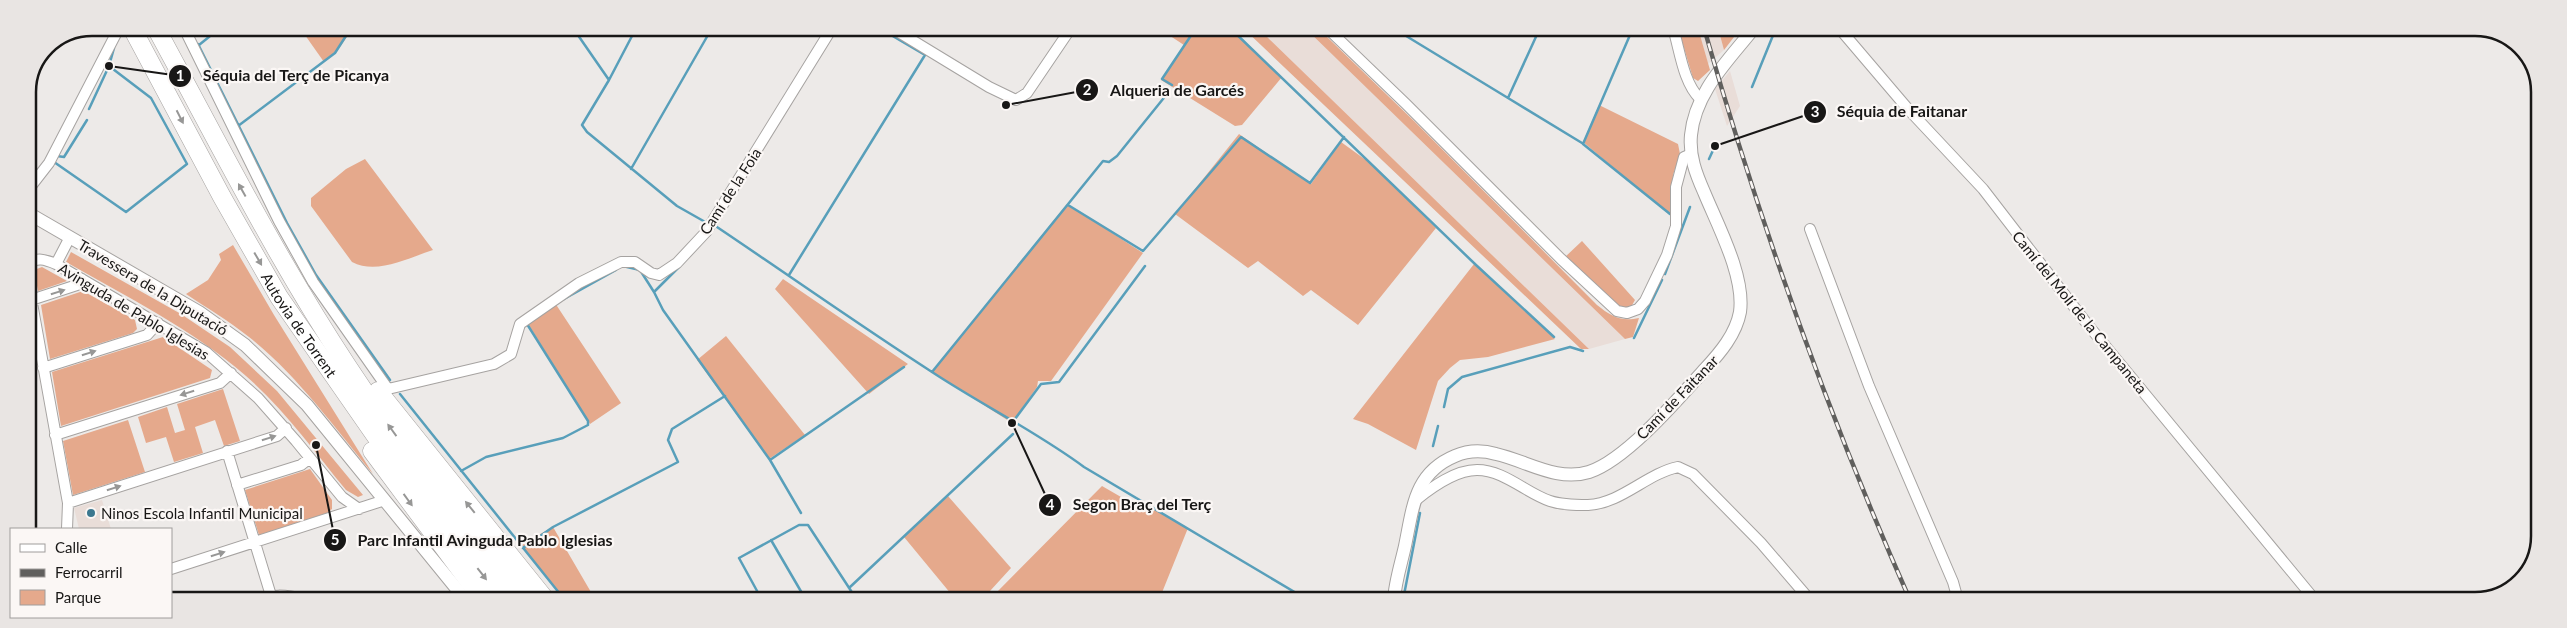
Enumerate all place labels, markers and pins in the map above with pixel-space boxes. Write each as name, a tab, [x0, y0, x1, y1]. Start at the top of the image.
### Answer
callout: Séquia del Terç de Picanya	[168, 60, 400, 91]
callout: Alqueria de Garcés	[1075, 75, 1253, 106]
callout: Séquia de Faitanar	[1802, 96, 1978, 127]
callout: Segon Braç del Terç	[1038, 489, 1222, 520]
place label: Ninos Escola Infantil Municipal	[101, 504, 303, 522]
marker: Ninos Escola Infantil Municipal	[85, 507, 97, 519]
callout: Parc Infantil Avinguda Pablo Iglesias	[322, 525, 623, 556]

